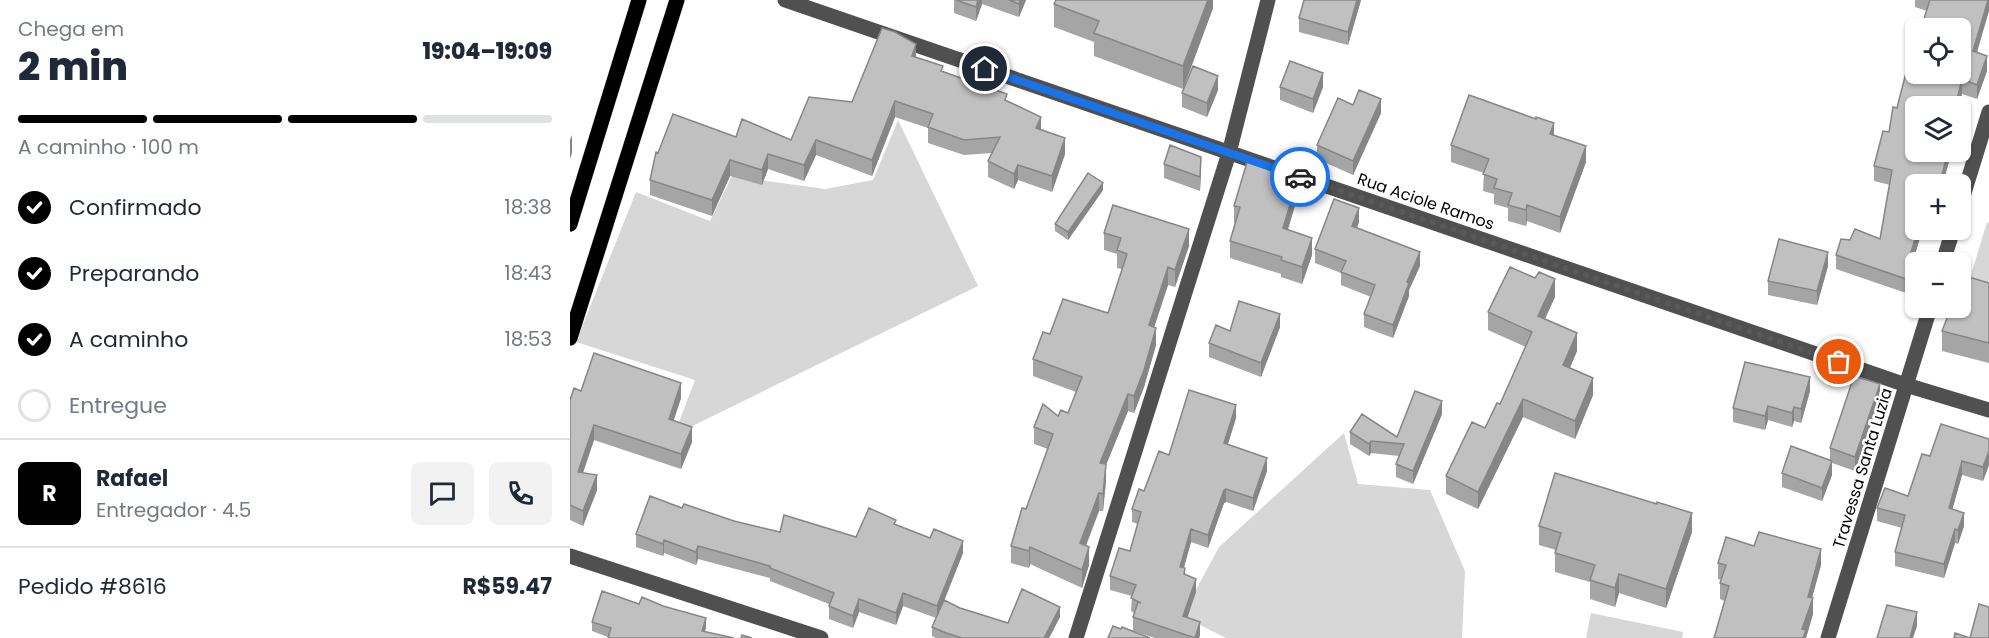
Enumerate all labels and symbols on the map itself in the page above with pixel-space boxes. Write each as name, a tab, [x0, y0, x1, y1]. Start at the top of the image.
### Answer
pin	[959, 43, 1010, 94]
courier	[1270, 147, 1330, 207]
street label: Rua Aciole Ramos	[1354, 167, 1497, 236]
pin	[1813, 336, 1864, 387]
street label: Travessa Santa Luzia	[1827, 385, 1898, 551]

